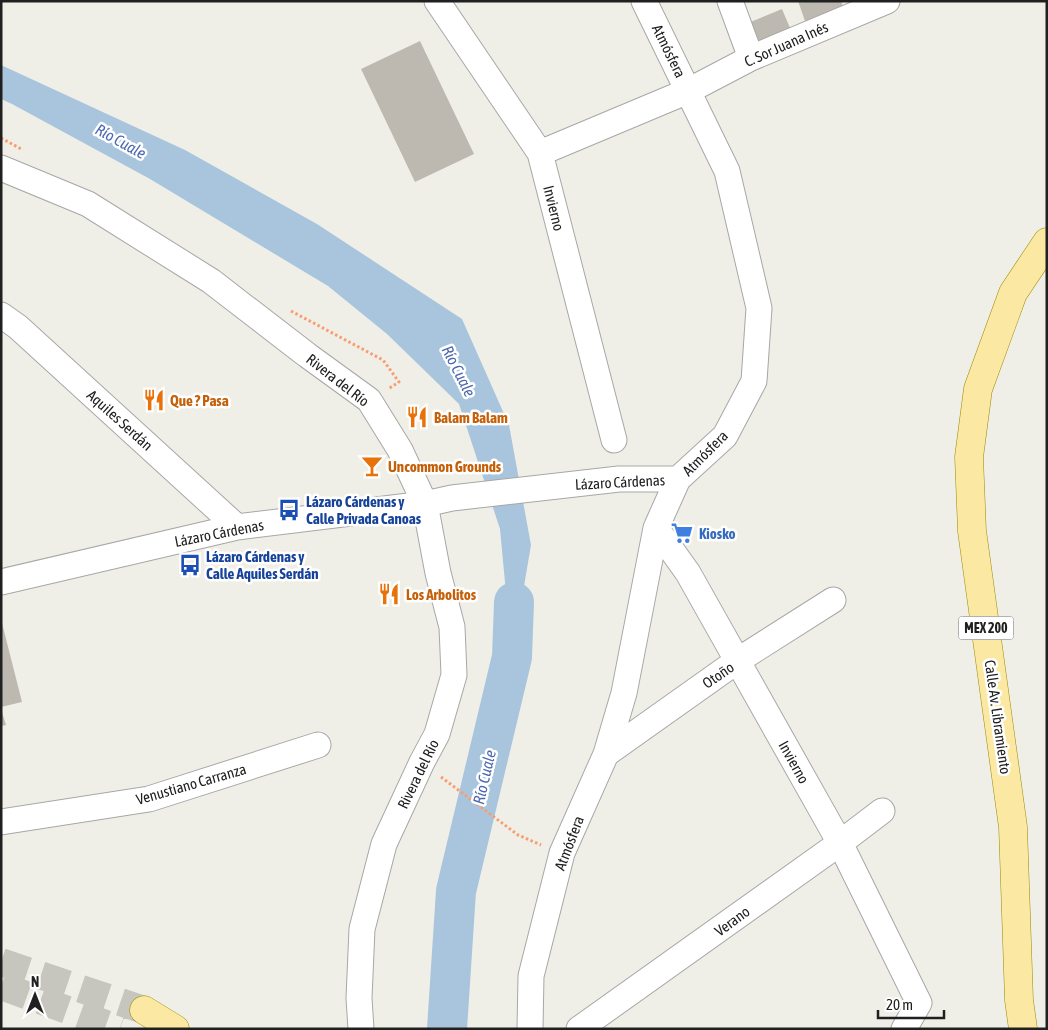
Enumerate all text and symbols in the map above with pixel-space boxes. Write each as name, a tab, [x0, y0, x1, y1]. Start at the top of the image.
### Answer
street label: C. Sor Juana Inés	[742, 18, 830, 70]
street label: Atmósfera	[649, 22, 689, 80]
water label: Río Cuale	[93, 120, 149, 162]
street label: Invierno	[540, 183, 568, 233]
water label: Río Cuale	[438, 342, 480, 400]
street label: Rivera del Río	[303, 350, 373, 410]
street label: Aquiles Serdán	[84, 386, 156, 454]
restaurant icon: Que ? Pasa	[141, 387, 167, 413]
place label: Que ? Pasa	[170, 392, 229, 409]
restaurant icon: Balam Balam	[404, 404, 430, 430]
place label: Balam Balam	[434, 409, 508, 426]
street label: Atmósfera	[679, 427, 731, 479]
bar icon: Uncommon Grounds	[359, 453, 385, 479]
place label: Uncommon Grounds	[388, 458, 502, 475]
street label: Lázaro Cárdenas	[574, 471, 666, 493]
place label: Lázaro Cárdenas y Calle Privada Canoas	[306, 493, 422, 527]
bus stop icon: Lázaro Cárdenas y Calle Privada Canoas	[276, 497, 302, 523]
street label: Lázaro Cárdenas	[173, 516, 265, 550]
supermarket icon: Kiosko	[669, 520, 695, 546]
place label: Kiosko	[699, 525, 736, 542]
place label: Lázaro Cárdenas y Calle Aquiles Serdán	[206, 548, 318, 582]
bus stop icon: Lázaro Cárdenas y Calle Aquiles Serdán	[177, 552, 203, 578]
restaurant icon: Los Arbolitos	[376, 581, 402, 607]
place label: Los Arbolitos	[406, 586, 477, 603]
road number: MEX 200	[958, 616, 1014, 640]
street label: Otoño	[699, 658, 737, 692]
street label: Calle Av. Libramiento	[982, 659, 1014, 775]
street label: Rivera del Río	[394, 737, 442, 811]
street label: Invierno	[775, 738, 813, 786]
water label: Río Cuale	[469, 748, 499, 806]
street label: Venustiano Carranza	[134, 760, 248, 808]
street label: Atmósfera	[551, 813, 587, 873]
street label: Verano	[711, 903, 753, 939]
north arrow	[10, 970, 60, 1020]
text: N	[31, 974, 39, 990]
scale bar	[878, 988, 944, 1020]
text: 20 m	[886, 996, 913, 1013]

